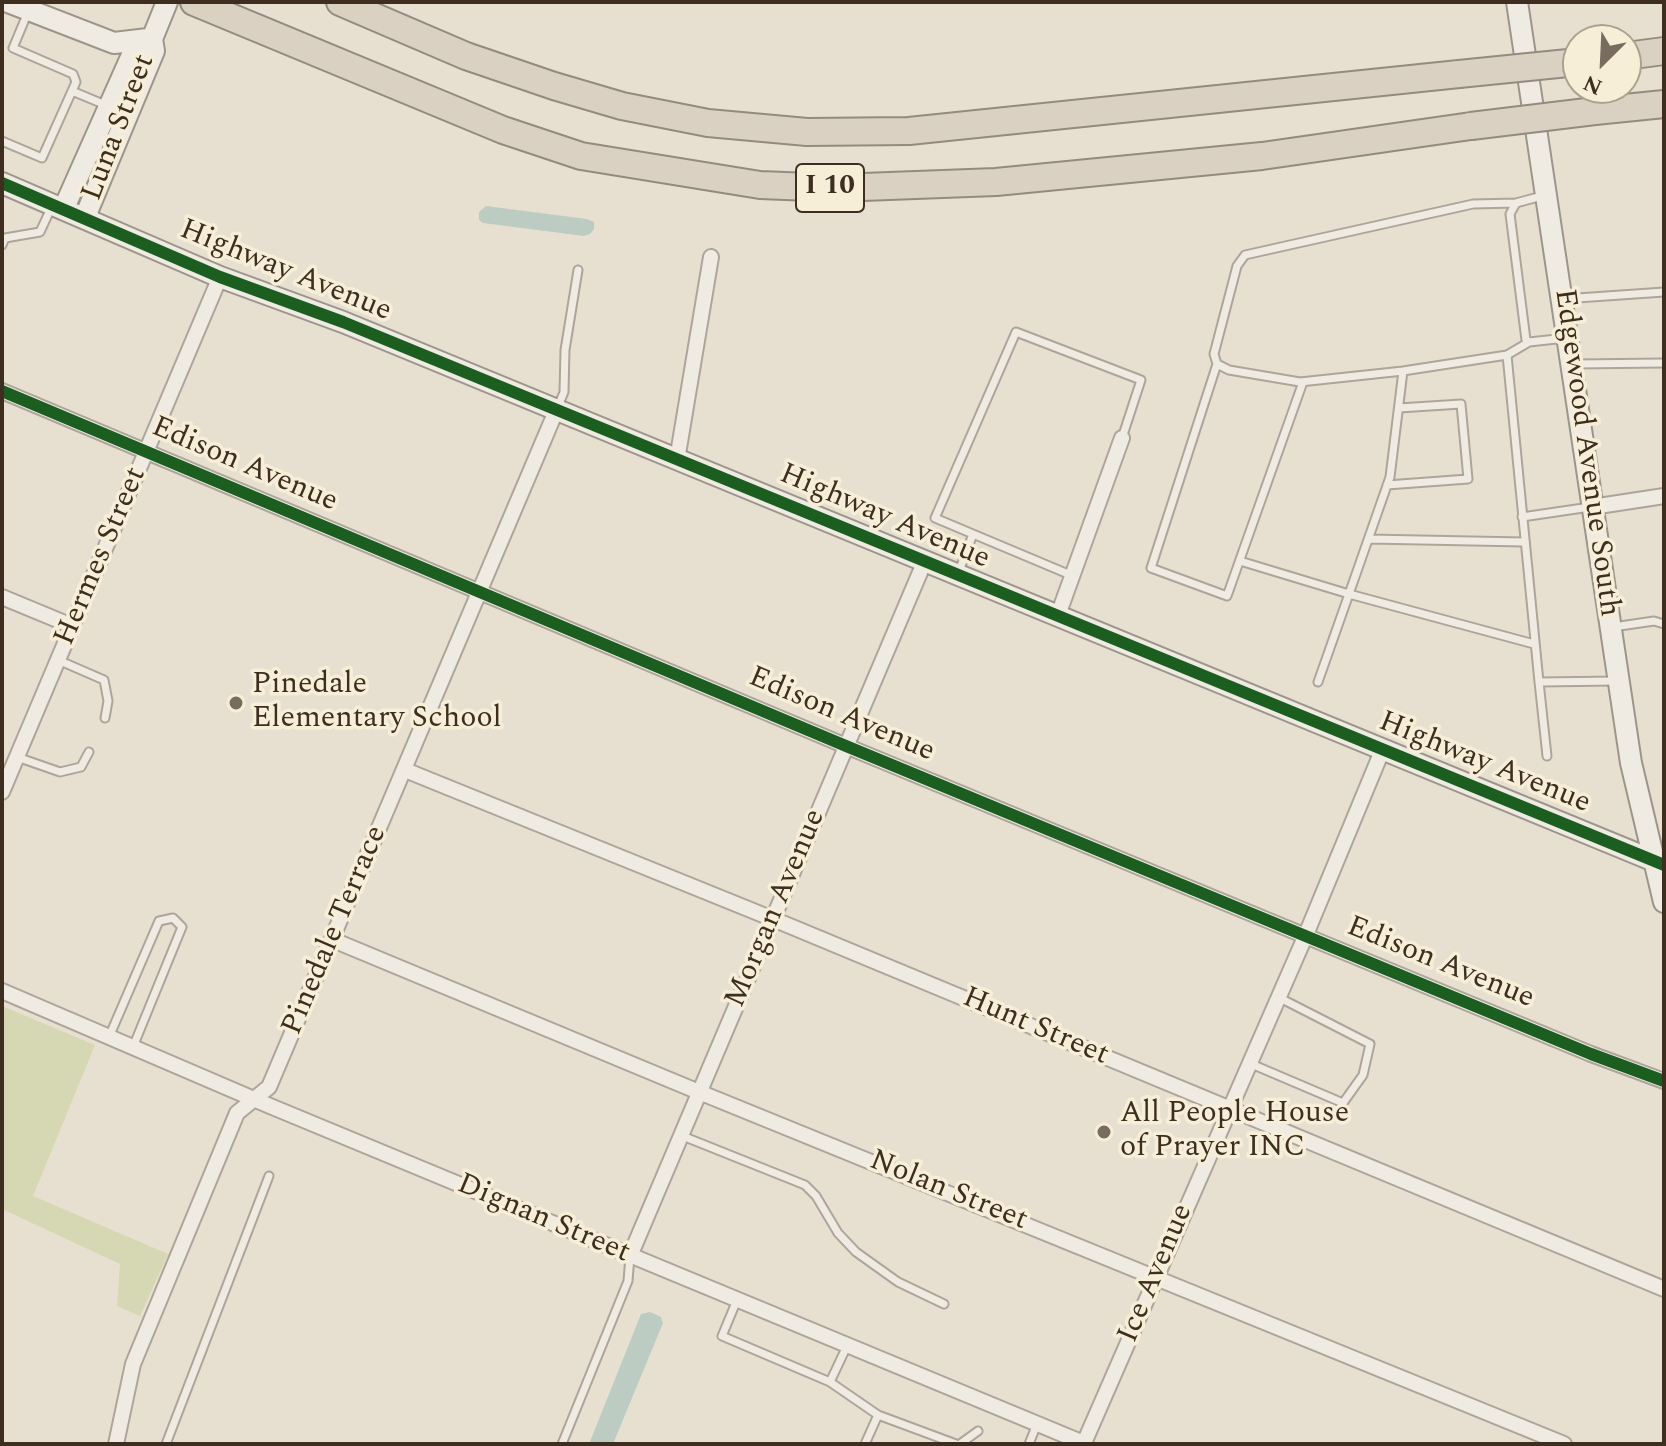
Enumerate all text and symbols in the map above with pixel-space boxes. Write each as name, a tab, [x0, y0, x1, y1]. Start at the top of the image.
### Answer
north arrow	[1562, 24, 1642, 104]
street label: Luna Street	[76, 50, 164, 206]
text: N	[1578, 66, 1608, 103]
road number: I 10	[796, 164, 864, 212]
street label: Highway Avenue	[174, 213, 396, 331]
street label: Edgewood Avenue South	[1544, 287, 1626, 619]
street label: Edison Avenue	[145, 411, 343, 521]
street label: Highway Avenue	[773, 457, 995, 579]
street label: Hermes Street	[48, 462, 156, 652]
street label: Edison Avenue	[742, 661, 940, 771]
place label: Pinedale Elementary School	[252, 668, 502, 738]
marker: Pinedale Elementary School	[227, 694, 245, 712]
street label: Highway Avenue	[1373, 705, 1595, 823]
street label: Morgan Avenue	[719, 805, 835, 1013]
street label: Pinedale Terrace	[276, 821, 396, 1041]
street label: Edison Avenue	[1341, 910, 1539, 1018]
street label: Hunt Street	[956, 981, 1114, 1075]
place label: All People House of Prayer INC	[1120, 1097, 1349, 1168]
marker: All People House of Prayer INC	[1095, 1123, 1113, 1141]
street label: Nolan Street	[864, 1144, 1032, 1240]
street label: Dignan Street	[451, 1167, 635, 1273]
street label: Ice Avenue	[1112, 1199, 1202, 1349]

